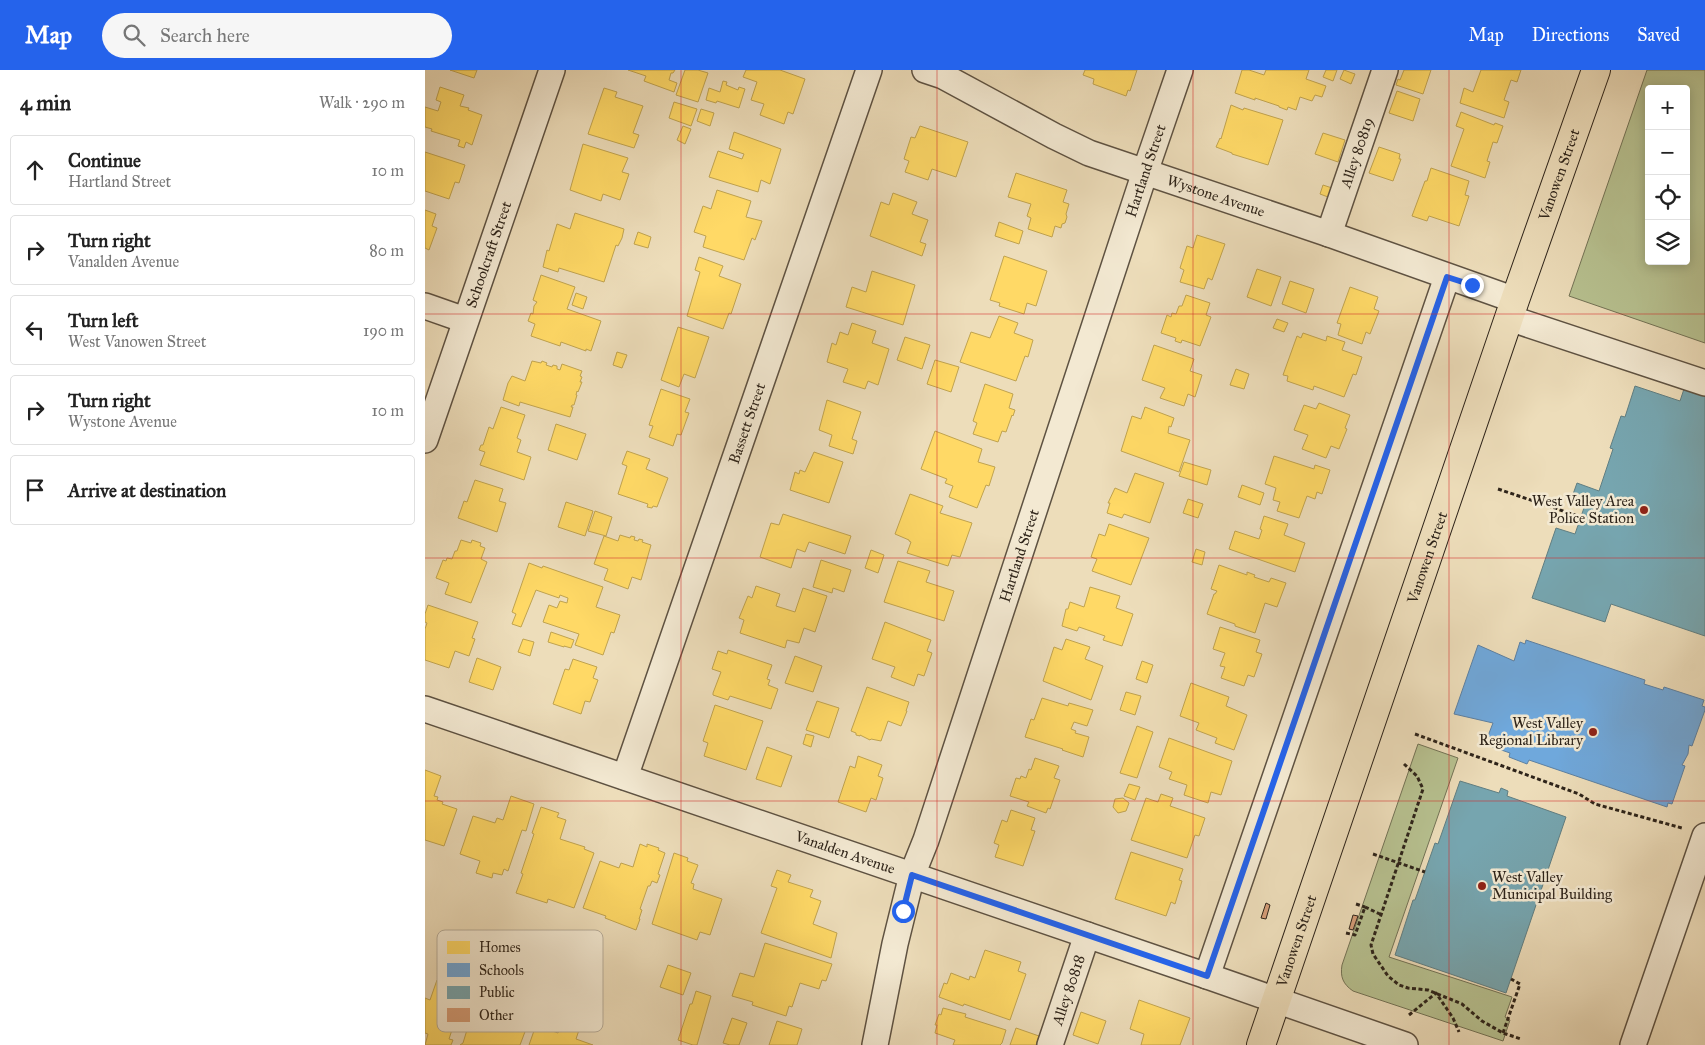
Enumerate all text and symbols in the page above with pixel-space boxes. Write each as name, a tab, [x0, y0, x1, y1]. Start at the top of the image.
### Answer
search box	[102, 13, 452, 58]
text: Map	[25, 20, 72, 50]
icon: search	[120, 21, 148, 49]
text: Search here	[160, 24, 250, 47]
text: Map	[1468, 24, 1504, 46]
text: Directions	[1532, 24, 1609, 46]
text: Saved	[1637, 24, 1680, 46]
map controls	[1645, 85, 1690, 265]
button: +	[1645, 85, 1690, 130]
text: 4 min	[20, 90, 71, 116]
text: Walk · 290 m	[319, 93, 405, 112]
street label: Alley 80819	[1336, 115, 1377, 191]
street label: Hartland Street	[1122, 121, 1170, 220]
street label: Vanowen Street	[1534, 126, 1584, 224]
button: −	[1645, 130, 1690, 175]
text: Continue	[68, 149, 141, 172]
icon: ahead	[21, 156, 49, 184]
text: 10 m	[372, 161, 404, 180]
street label: Wystone Avenue	[1165, 171, 1267, 221]
text: Hartland Street	[68, 172, 171, 191]
button: locate	[1645, 175, 1690, 220]
street label: Schoolcraft Street	[462, 198, 516, 310]
button: layers	[1645, 220, 1690, 265]
text: Turn right	[68, 229, 151, 252]
icon: right	[21, 236, 49, 264]
text: 80 m	[369, 241, 404, 260]
text: Vanalden Avenue	[68, 252, 179, 271]
route end	[1461, 274, 1484, 297]
text: Turn left	[68, 309, 138, 332]
icon: left	[21, 316, 49, 344]
text: 190 m	[363, 321, 404, 340]
text: West Vanowen Street	[68, 332, 206, 351]
street label: Bassett Street	[725, 380, 770, 466]
text: Turn right	[68, 389, 151, 412]
icon: right	[21, 396, 49, 424]
text: 10 m	[372, 401, 404, 420]
text: Wystone Avenue	[68, 412, 177, 431]
icon: arrive	[21, 476, 49, 504]
text: Arrive at destination	[68, 479, 226, 502]
place label: West Valley Area Police Station	[1532, 492, 1635, 527]
marker: West Valley Area Police Station	[1638, 504, 1650, 516]
street label: Hartland Street	[996, 506, 1043, 604]
street label: Vanowen Street	[1403, 509, 1451, 607]
place label: West Valley Regional Library	[1479, 714, 1584, 749]
marker: West Valley Regional Library	[1587, 726, 1599, 738]
street label: Vanalden Avenue	[792, 827, 897, 878]
place label: West Valley Municipal Building	[1492, 868, 1613, 903]
marker: West Valley Municipal Building	[1476, 880, 1488, 892]
street label: Vanowen Street	[1272, 892, 1321, 990]
route start	[892, 900, 915, 923]
legend	[437, 930, 603, 1032]
text: Homes	[479, 939, 521, 956]
street label: Alley 80818	[1048, 952, 1089, 1029]
text: Schools	[479, 962, 524, 979]
text: Public	[479, 984, 515, 1001]
text: Other	[479, 1007, 514, 1024]

